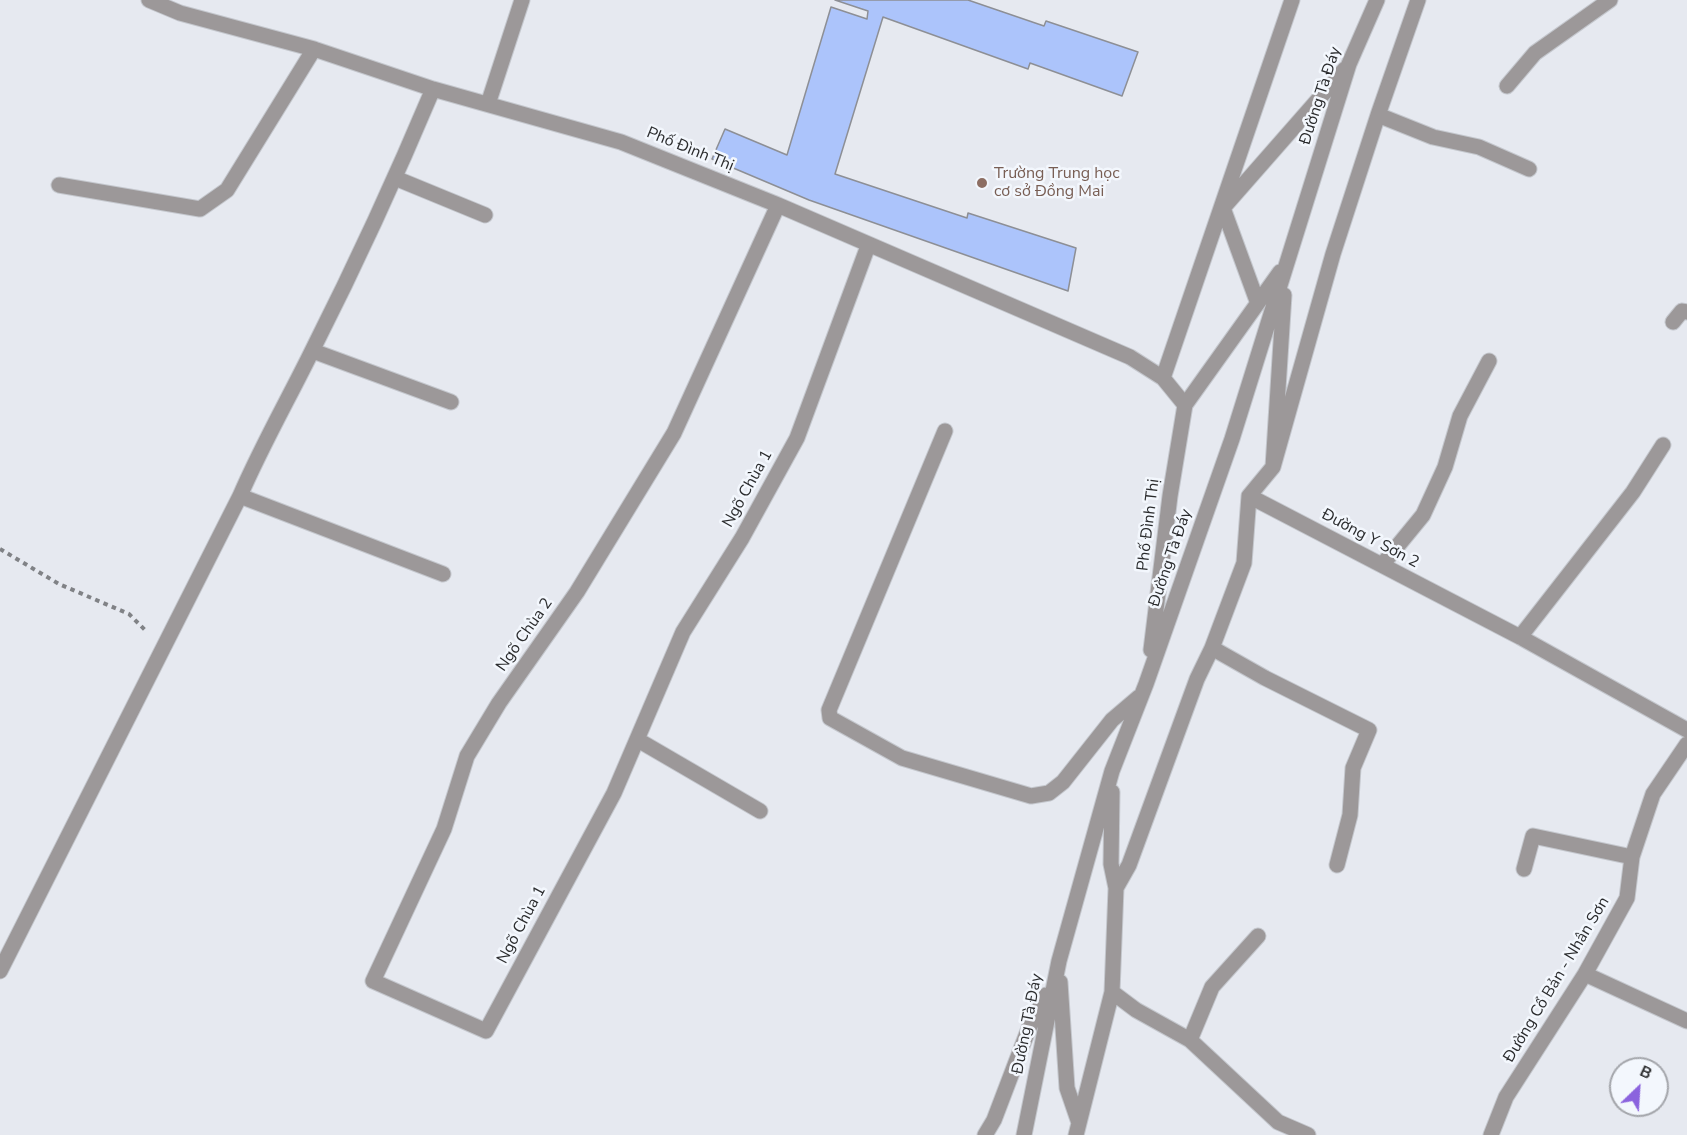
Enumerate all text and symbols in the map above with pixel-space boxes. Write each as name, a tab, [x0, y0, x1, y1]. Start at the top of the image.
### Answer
street label: Đường Tà Đáy	[1296, 45, 1346, 147]
street label: Phố Đình Thị	[644, 124, 736, 176]
place label: Trường Trung học cơ sở Đồng Mai	[994, 164, 1120, 202]
marker: Trường Trung học cơ sở Đồng Mai	[975, 176, 989, 190]
street label: Ngõ Chùa 1	[719, 447, 777, 531]
street label: Phố Đình Thị	[1134, 478, 1164, 572]
street label: Đường Y Sơn 2	[1318, 505, 1422, 573]
street label: Đường Tà Đáy	[1145, 507, 1197, 609]
street label: Ngõ Chùa 2	[493, 595, 557, 675]
street label: Ngõ Chùa 1	[494, 883, 550, 967]
street label: Đường Cổ Bản - Nhân Sơn	[1500, 894, 1614, 1066]
street label: Đường Tà Đáy	[1009, 972, 1047, 1076]
north arrow	[1609, 1057, 1669, 1117]
text: B	[1636, 1060, 1655, 1085]

